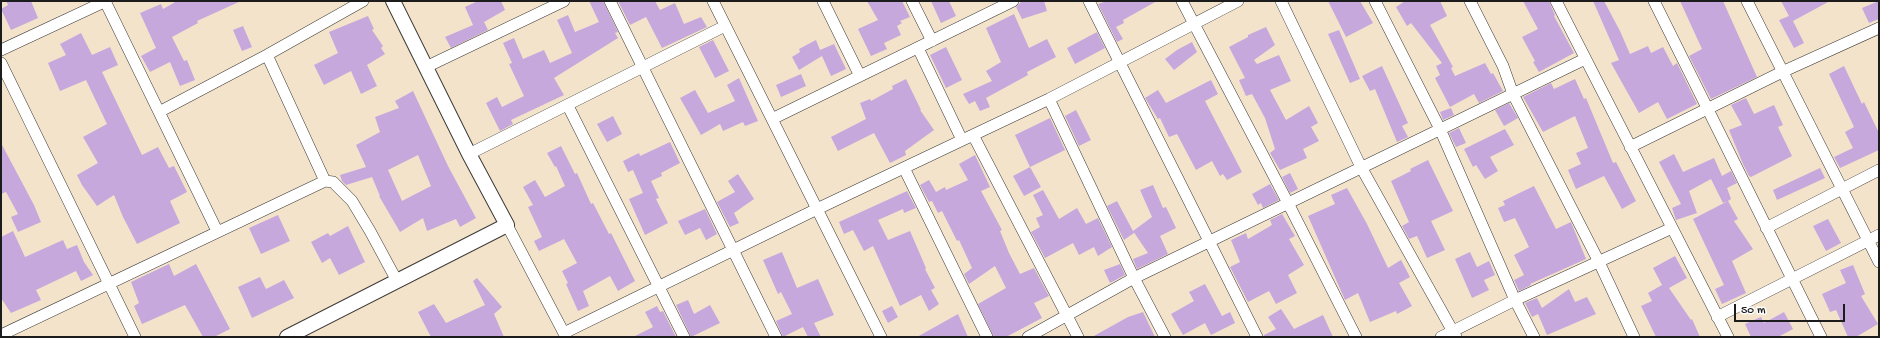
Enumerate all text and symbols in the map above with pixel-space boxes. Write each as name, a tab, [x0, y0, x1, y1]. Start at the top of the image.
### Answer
scale bar	[1736, 296, 1847, 322]
text: 50 m	[1741, 304, 1766, 318]

